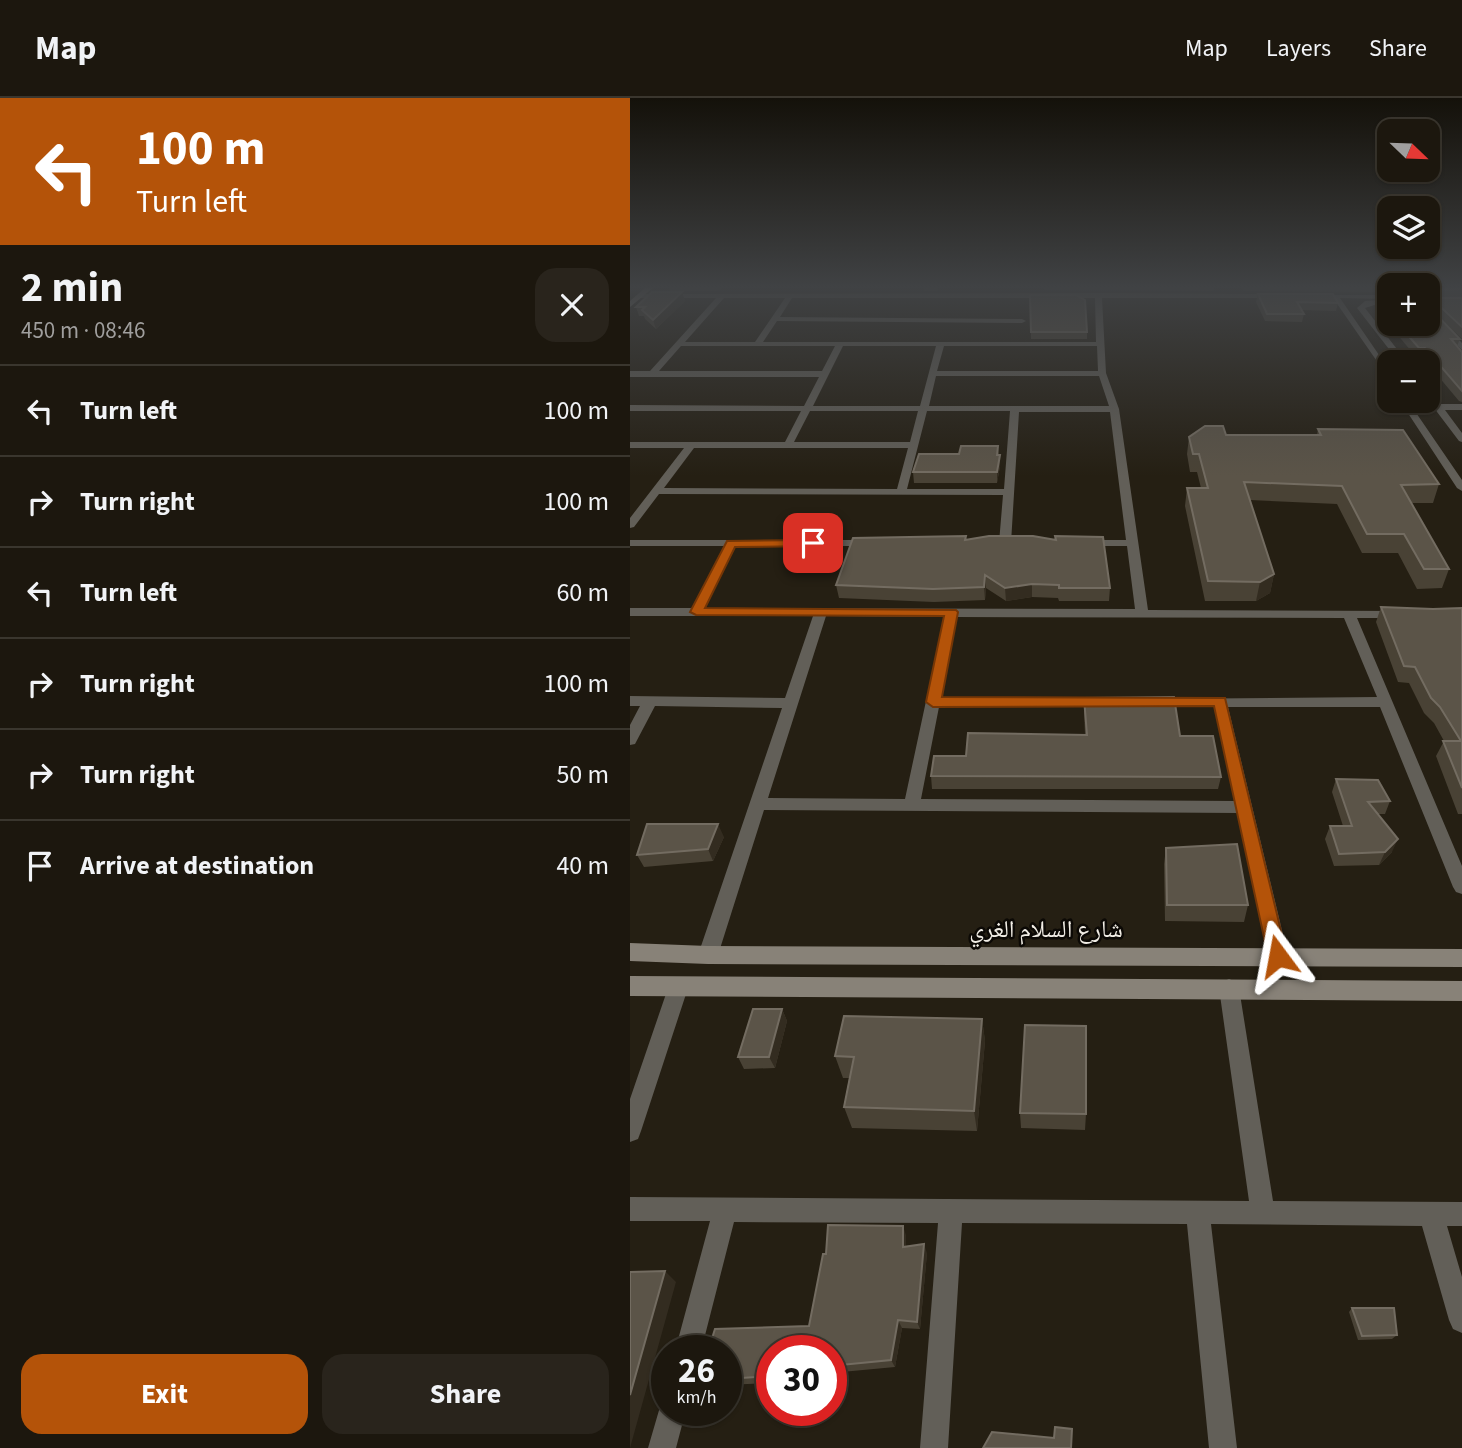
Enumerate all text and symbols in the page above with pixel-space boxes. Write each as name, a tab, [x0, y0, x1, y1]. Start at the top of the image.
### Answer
text: Map	[35, 25, 96, 72]
text: Map	[1185, 31, 1228, 66]
text: Layers	[1266, 31, 1331, 66]
text: Share	[1369, 31, 1427, 66]
text: 100 m	[136, 114, 265, 184]
north arrow	[1377, 119, 1440, 182]
map controls	[1377, 119, 1440, 413]
icon: left	[21, 126, 112, 217]
text: Turn left	[136, 179, 247, 225]
button: layers	[1377, 196, 1440, 259]
text: 2 min	[21, 258, 123, 318]
button: close	[535, 268, 609, 342]
button: +	[1377, 273, 1440, 336]
text: 450 m · 08:46	[21, 314, 145, 347]
button: −	[1377, 350, 1440, 413]
icon: left	[21, 392, 59, 430]
text: Turn left	[80, 392, 177, 429]
text: 100 m	[543, 392, 609, 429]
icon: right	[21, 483, 59, 521]
text: Turn right	[80, 483, 195, 520]
text: 100 m	[543, 483, 609, 520]
pin	[783, 513, 843, 573]
icon: arrive	[794, 524, 832, 562]
icon: left	[21, 574, 59, 612]
text: Turn left	[80, 574, 177, 611]
text: 60 m	[556, 574, 609, 611]
icon: right	[21, 665, 59, 703]
text: Turn right	[80, 665, 195, 702]
text: 100 m	[543, 665, 609, 702]
icon: right	[21, 756, 59, 794]
text: Turn right	[80, 756, 195, 793]
text: 50 m	[556, 756, 609, 793]
icon: arrive	[21, 847, 59, 885]
text: Arrive at destination	[80, 847, 314, 884]
text: 40 m	[556, 847, 609, 884]
street label: شارع السلام الغري	[969, 912, 1123, 948]
position arrow	[1241, 919, 1315, 993]
speed limit sign: 30	[756, 1335, 847, 1426]
text: 26	[678, 1346, 715, 1396]
button: Exit	[21, 1354, 308, 1434]
button: Share	[322, 1354, 609, 1434]
text: km/h	[677, 1385, 716, 1410]

